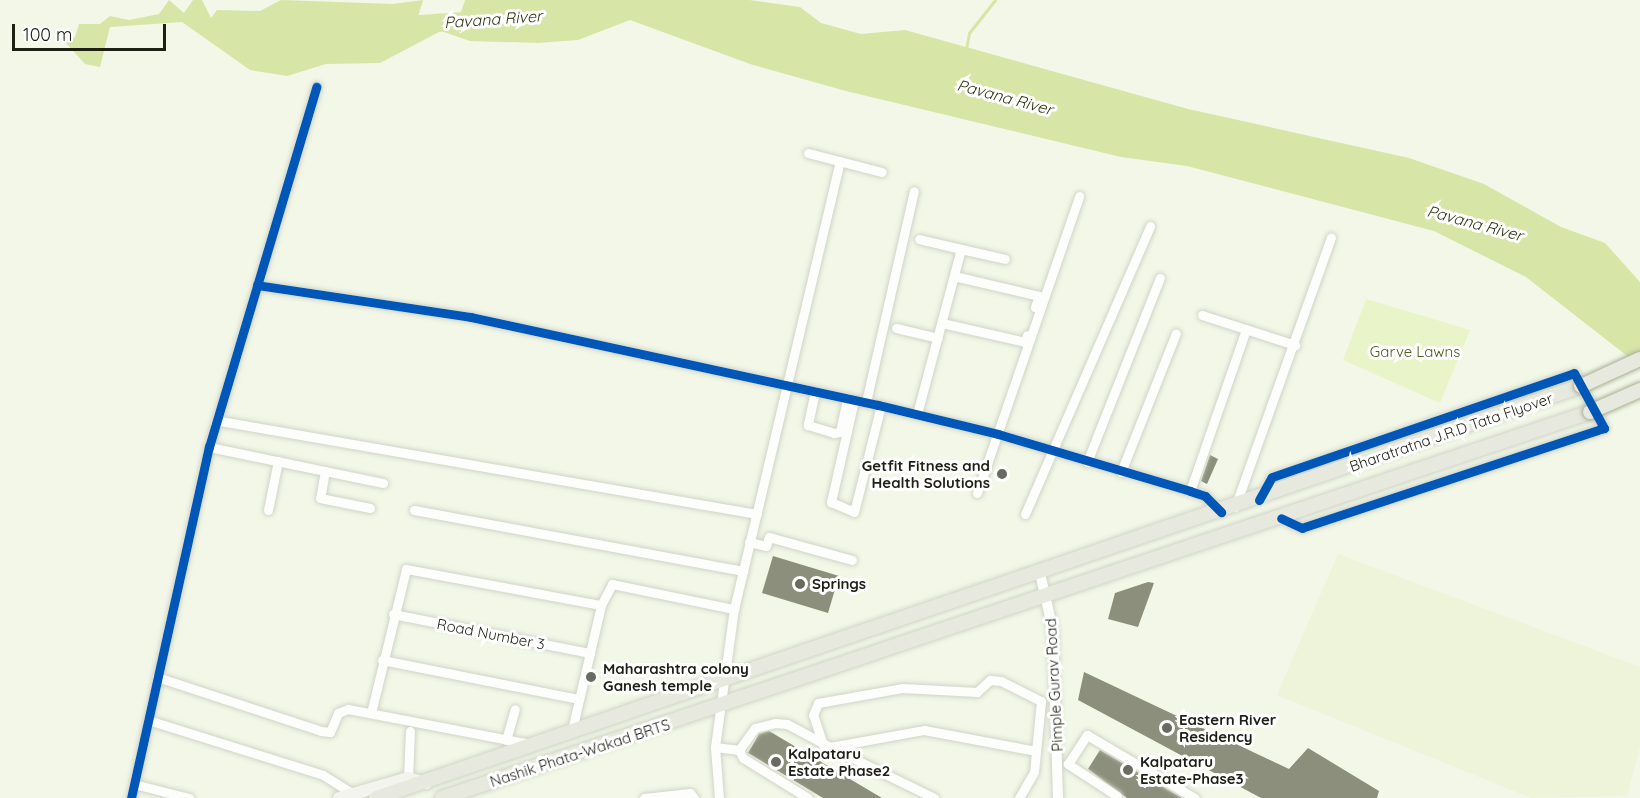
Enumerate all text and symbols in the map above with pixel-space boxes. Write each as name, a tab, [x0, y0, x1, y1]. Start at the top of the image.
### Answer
water label: Pavana River	[443, 6, 543, 32]
scale bar	[15, 12, 170, 50]
text: 100 m	[23, 23, 72, 46]
water label: Pavana River	[955, 75, 1055, 119]
water label: Pavana River	[1425, 201, 1525, 245]
park label: Garve Lawns	[1370, 343, 1460, 361]
street label: Bharatratna J.R.D Tata Flyover	[1347, 389, 1555, 475]
place label: Getfit Fitness and Health Solutions	[862, 456, 990, 491]
marker: Getfit Fitness and Health Solutions	[995, 467, 1009, 481]
place label: Springs	[812, 575, 866, 593]
marker: Springs	[793, 577, 807, 591]
street label: Road Number 3	[435, 615, 547, 653]
street label: Pimple Gurav Road	[1042, 618, 1066, 752]
place label: Maharashtra colony Ganesh temple	[603, 659, 749, 694]
marker: Maharashtra colony Ganesh temple	[584, 670, 598, 684]
place label: Eastern River Residency	[1179, 710, 1276, 745]
street label: Nashik Phata-Wakad BRTS	[488, 715, 672, 791]
marker: Eastern River Residency	[1160, 721, 1174, 735]
place label: Kalpataru Estate Phase2	[788, 744, 890, 779]
place label: Kalpataru Estate-Phase3	[1140, 752, 1244, 787]
marker: Kalpataru Estate Phase2	[769, 755, 783, 769]
marker: Kalpataru Estate-Phase3	[1121, 763, 1135, 777]

